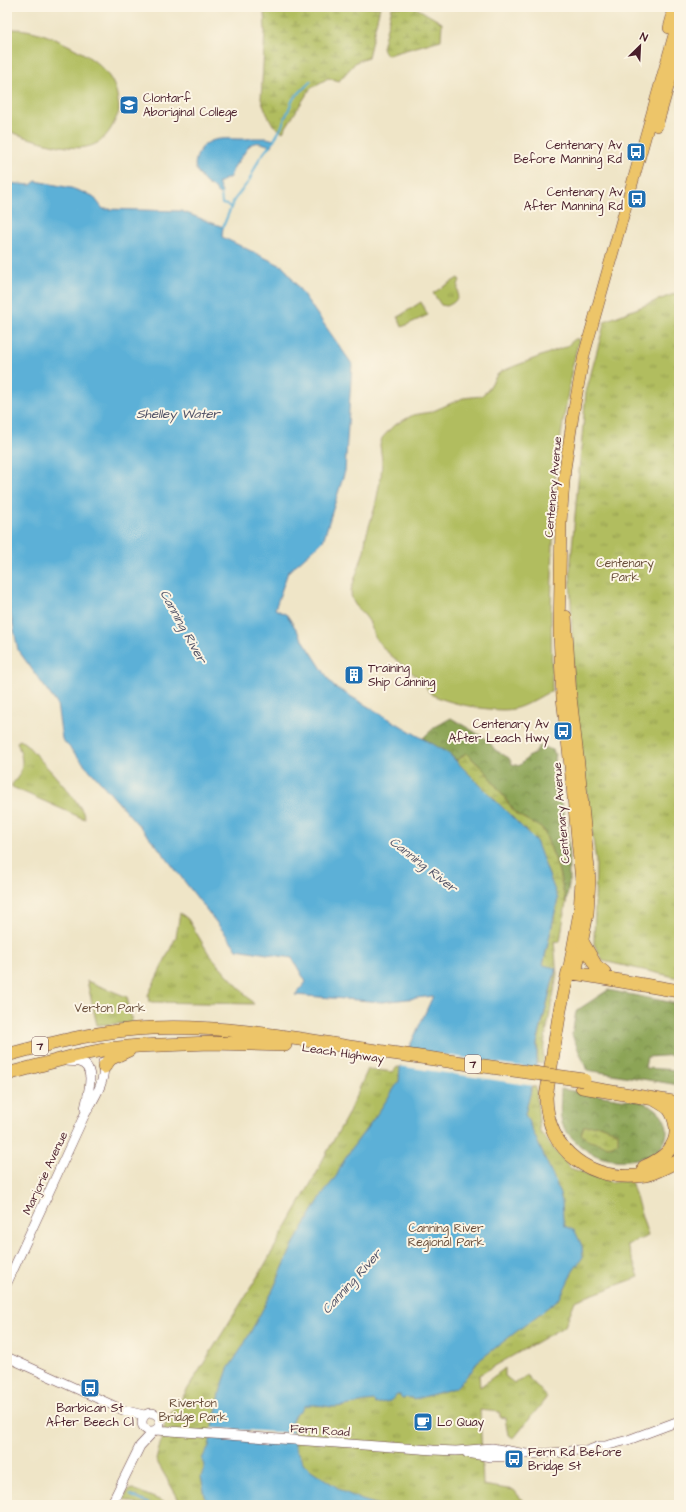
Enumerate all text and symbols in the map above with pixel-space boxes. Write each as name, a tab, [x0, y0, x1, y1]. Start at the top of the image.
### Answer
north arrow	[620, 26, 660, 66]
text: N	[638, 29, 650, 46]
place label: Clontarf Aboriginal College	[143, 90, 238, 122]
school or university icon: Clontarf Aboriginal College	[118, 94, 140, 116]
place label: Centenary Av Before Manning Rd	[514, 137, 623, 169]
bus stop icon: Centenary Av Before Manning Rd	[625, 141, 647, 163]
place label: Centenary Av After Manning Rd	[524, 184, 624, 216]
bus stop icon: Centenary Av After Manning Rd	[626, 188, 648, 210]
water label: Shelley Water	[136, 405, 222, 424]
street label: Centenary Avenue	[541, 435, 567, 538]
park label: Centenary Park	[596, 555, 654, 586]
water label: Canning River	[155, 587, 212, 669]
place label: Training Ship Canning	[368, 660, 436, 692]
building icon: Training Ship Canning	[343, 664, 365, 686]
place label: Centenary Av After Leach Hwy	[449, 716, 550, 748]
bus stop icon: Centenary Av After Leach Hwy	[552, 720, 574, 742]
street label: Centenary Avenue	[549, 761, 575, 864]
water label: Canning River	[385, 833, 462, 899]
park label: Verton Park	[75, 1000, 146, 1017]
road number: 7	[32, 1037, 48, 1055]
street label: Leach Highway	[301, 1039, 386, 1069]
road number: 7	[465, 1055, 481, 1073]
street label: Marjorie Avenue	[19, 1128, 72, 1218]
park label: Canning River Regional Park	[408, 1220, 485, 1252]
water label: Canning River	[318, 1244, 388, 1319]
bus stop icon: Barbican St After Beech Cl	[79, 1377, 101, 1399]
park label: Riverton Bridge Park	[159, 1395, 228, 1427]
place label: Barbican St After Beech Cl	[46, 1400, 134, 1431]
cafe icon: Lo Quay	[412, 1411, 434, 1433]
place label: Lo Quay	[437, 1414, 485, 1432]
street label: Fern Road	[290, 1420, 350, 1441]
place label: Fern Rd Before Bridge St	[528, 1444, 622, 1476]
bus stop icon: Fern Rd Before Bridge St	[503, 1448, 525, 1470]

